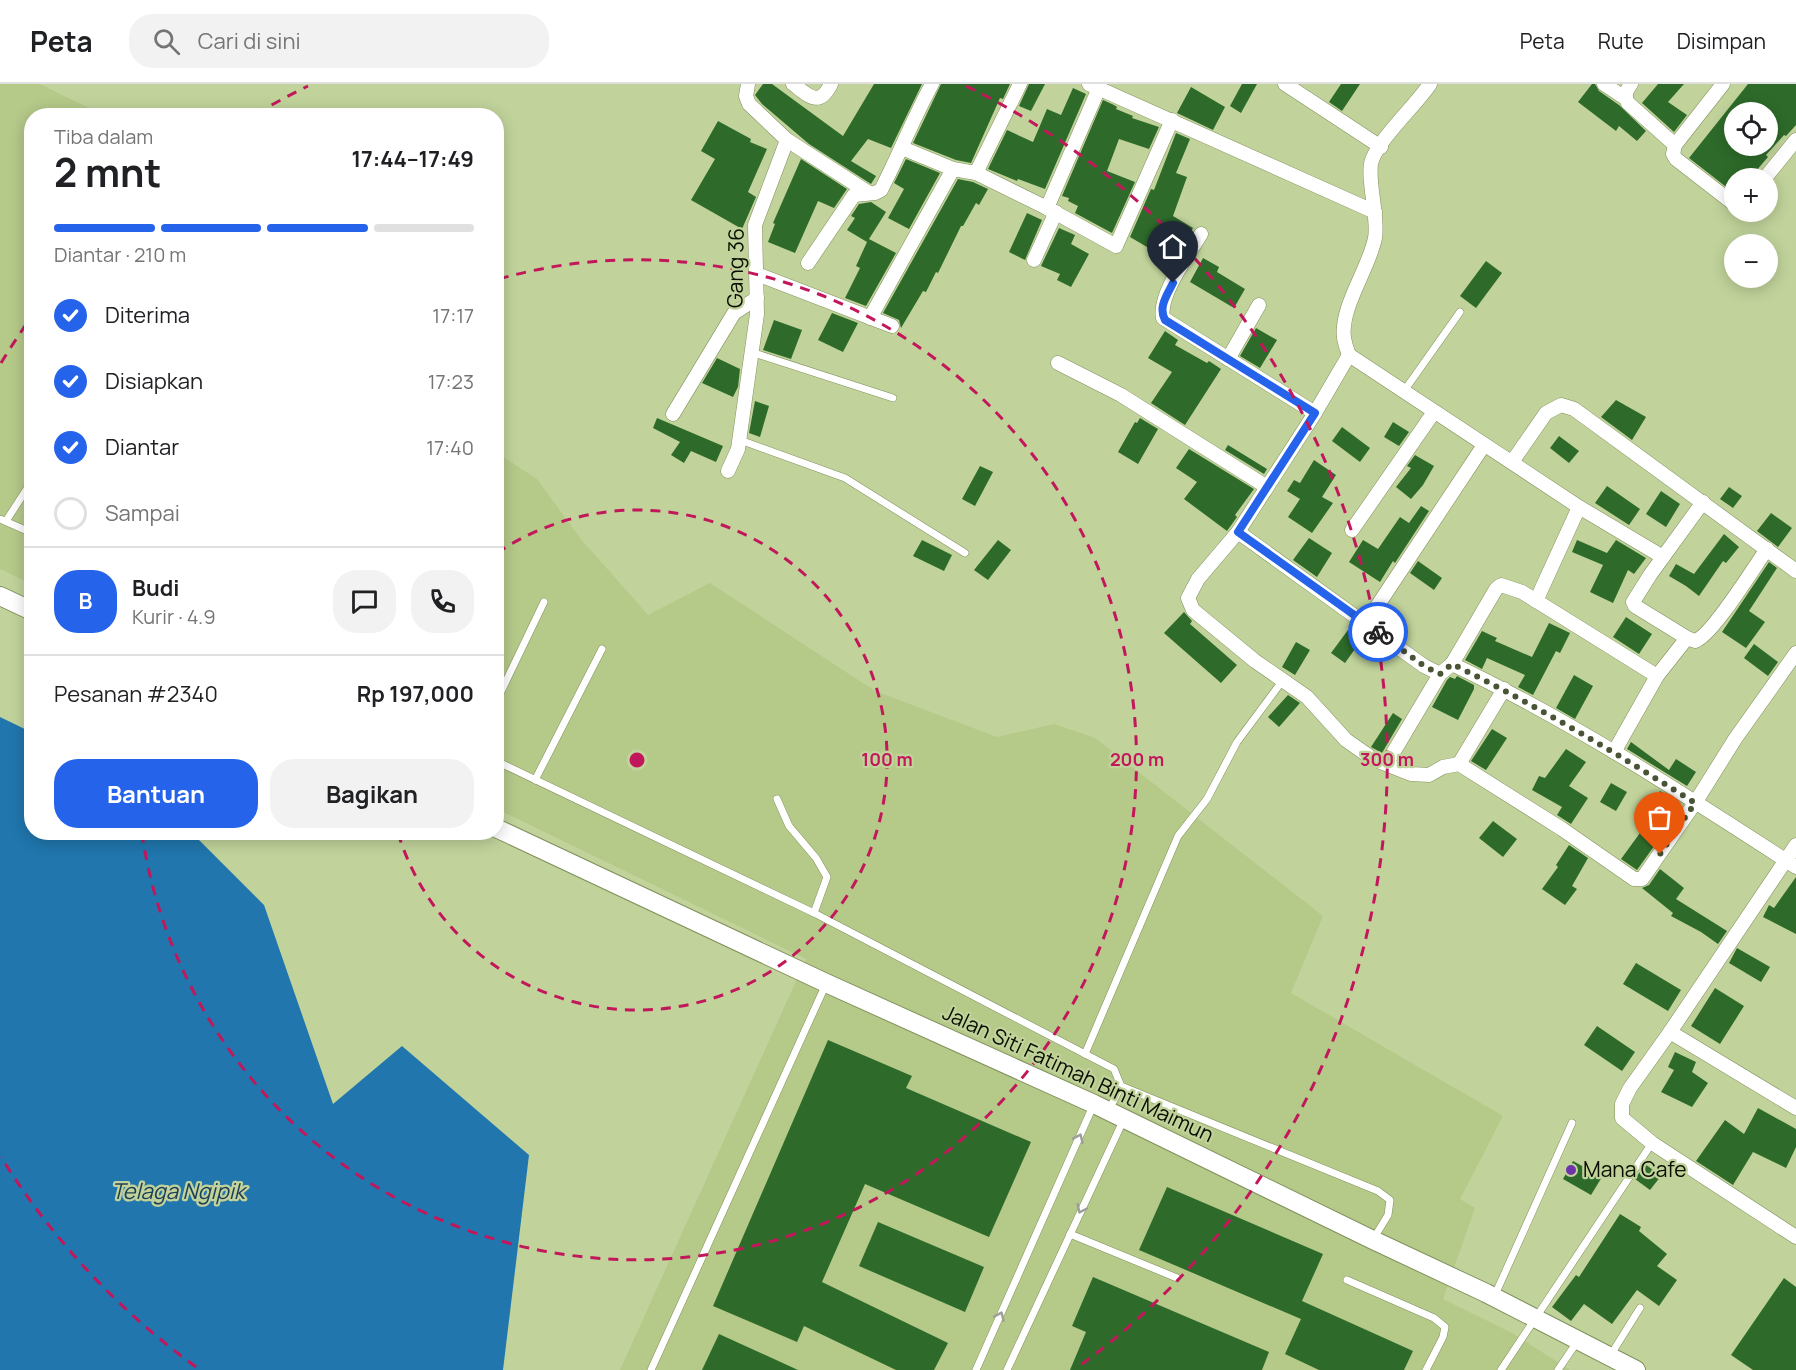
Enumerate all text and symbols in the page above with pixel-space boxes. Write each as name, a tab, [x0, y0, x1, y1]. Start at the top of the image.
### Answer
search box	[129, 14, 549, 68]
text: Peta	[30, 22, 93, 60]
icon: search	[150, 25, 183, 58]
text: Cari di sini	[198, 26, 301, 56]
text: Peta	[1520, 27, 1565, 55]
text: Rute	[1598, 27, 1644, 55]
text: Disimpan	[1677, 27, 1766, 55]
map controls	[1724, 102, 1778, 288]
button: locate	[1724, 102, 1778, 156]
text: Tiba dalam	[54, 123, 153, 150]
text: 17:44–17:49	[351, 144, 474, 174]
text: 2 mnt	[54, 145, 161, 199]
button: +	[1724, 168, 1778, 222]
pin	[1147, 221, 1198, 283]
street label: Gang 36	[720, 228, 750, 308]
icon: home	[1156, 230, 1189, 263]
button: −	[1724, 234, 1778, 288]
text: Diantar · 210 m	[54, 241, 186, 268]
icon: check	[54, 299, 87, 332]
text: Diterima	[105, 300, 190, 330]
text: 17:17	[432, 302, 474, 329]
icon: check	[54, 365, 87, 398]
text: Disiapkan	[105, 366, 203, 396]
text: 17:23	[428, 368, 474, 395]
icon: check	[54, 431, 87, 464]
text: Diantar	[105, 432, 179, 462]
text: 17:40	[426, 434, 474, 461]
text: Sampai	[105, 498, 180, 528]
button: chat	[333, 570, 396, 633]
button: phone	[411, 570, 474, 633]
text: Budi	[132, 573, 179, 603]
text: B	[79, 586, 92, 616]
courier	[1348, 602, 1408, 662]
text: Kurir · 4.9	[132, 603, 216, 630]
icon: bike	[1362, 616, 1395, 649]
text: Pesanan #2340	[54, 679, 218, 709]
text: Rp 197,000	[357, 679, 474, 709]
text: 100 m	[861, 747, 913, 771]
text: 200 m	[1110, 747, 1164, 771]
text: 300 m	[1360, 747, 1414, 771]
centre of rings	[627, 750, 647, 770]
button: Bantuan	[54, 759, 258, 828]
button: Bagikan	[270, 759, 474, 828]
pin	[1634, 792, 1685, 854]
icon: bag	[1643, 801, 1676, 834]
street label: Jalan Siti Fatimah Binti Maimun	[938, 998, 1218, 1148]
one-way arrow	[1071, 1134, 1083, 1145]
place label: Mana Cafe	[1583, 1155, 1687, 1183]
marker: Mana Cafe	[1564, 1163, 1578, 1177]
water label: Telaga Ngipik	[111, 1176, 248, 1206]
one-way arrow	[1077, 1203, 1089, 1214]
one-way arrow	[993, 1312, 1005, 1323]

